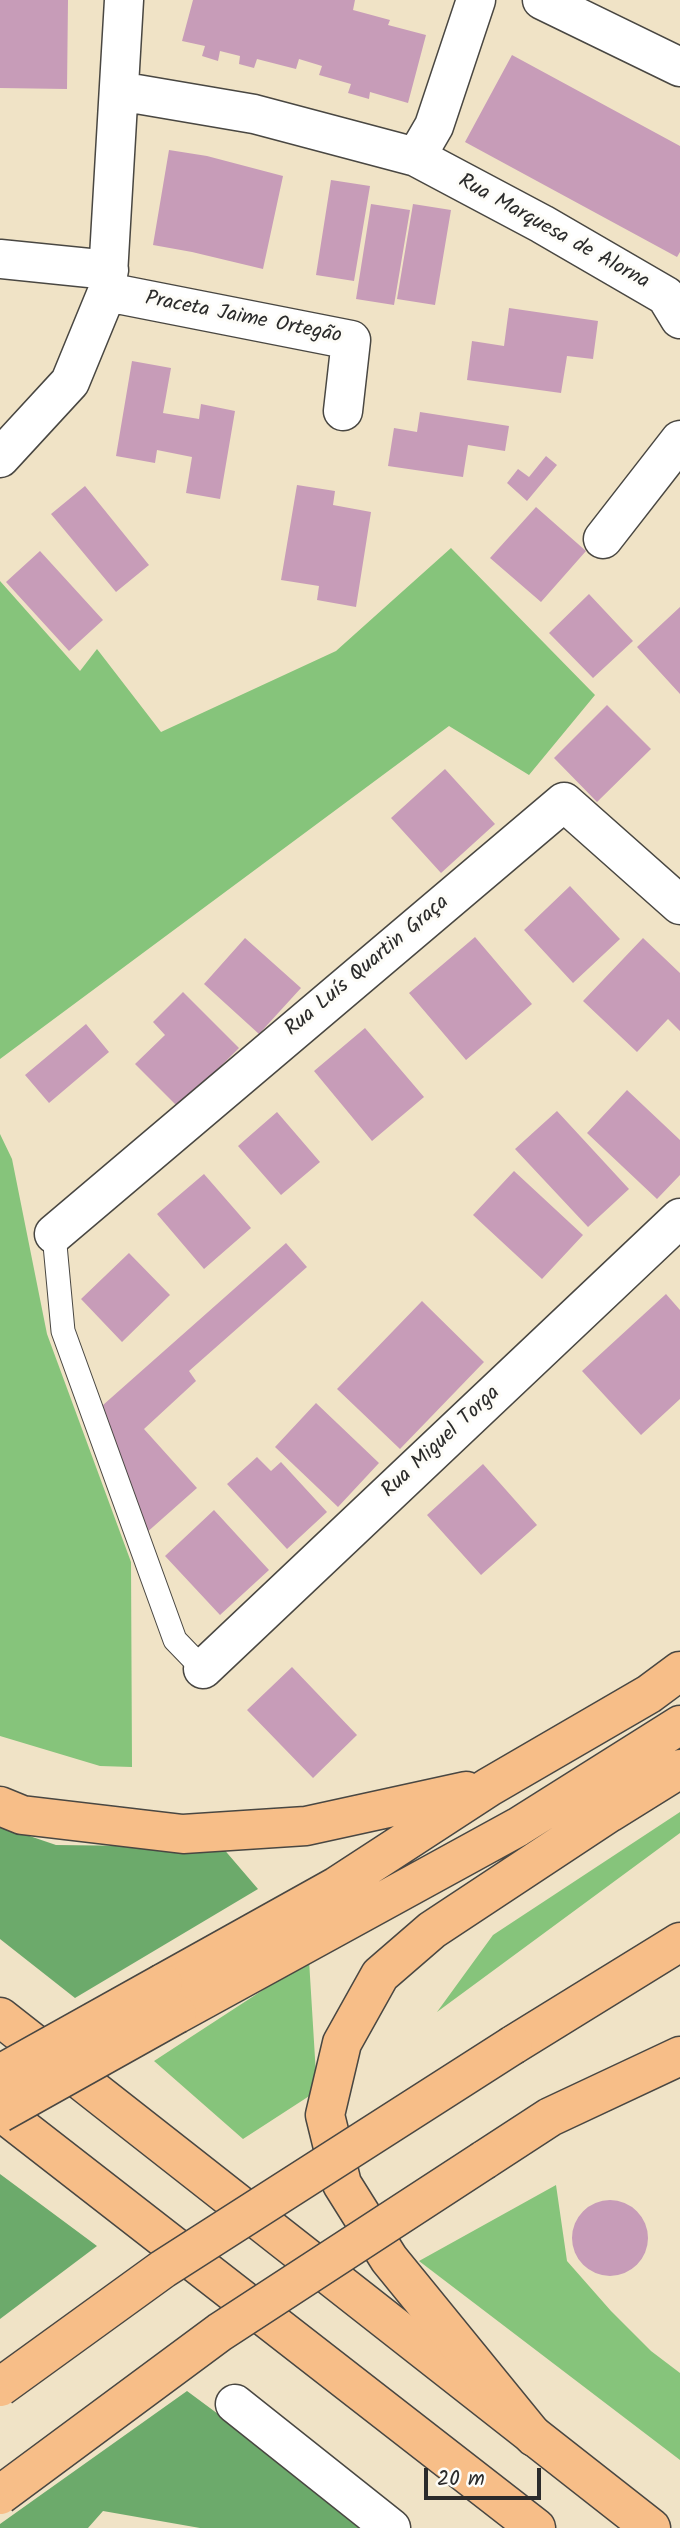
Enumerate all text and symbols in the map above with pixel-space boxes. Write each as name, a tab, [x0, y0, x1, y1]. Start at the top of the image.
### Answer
street label: Rua Marquesa de Alorna	[453, 170, 653, 296]
street label: Praceta Jaime Ortegão	[143, 288, 343, 350]
street label: Rua Luís Quartin Graça	[281, 891, 455, 1043]
street label: Rua Miguel Torga	[378, 1382, 506, 1504]
scale bar	[428, 2454, 545, 2498]
text: 20 m	[437, 2463, 485, 2496]

